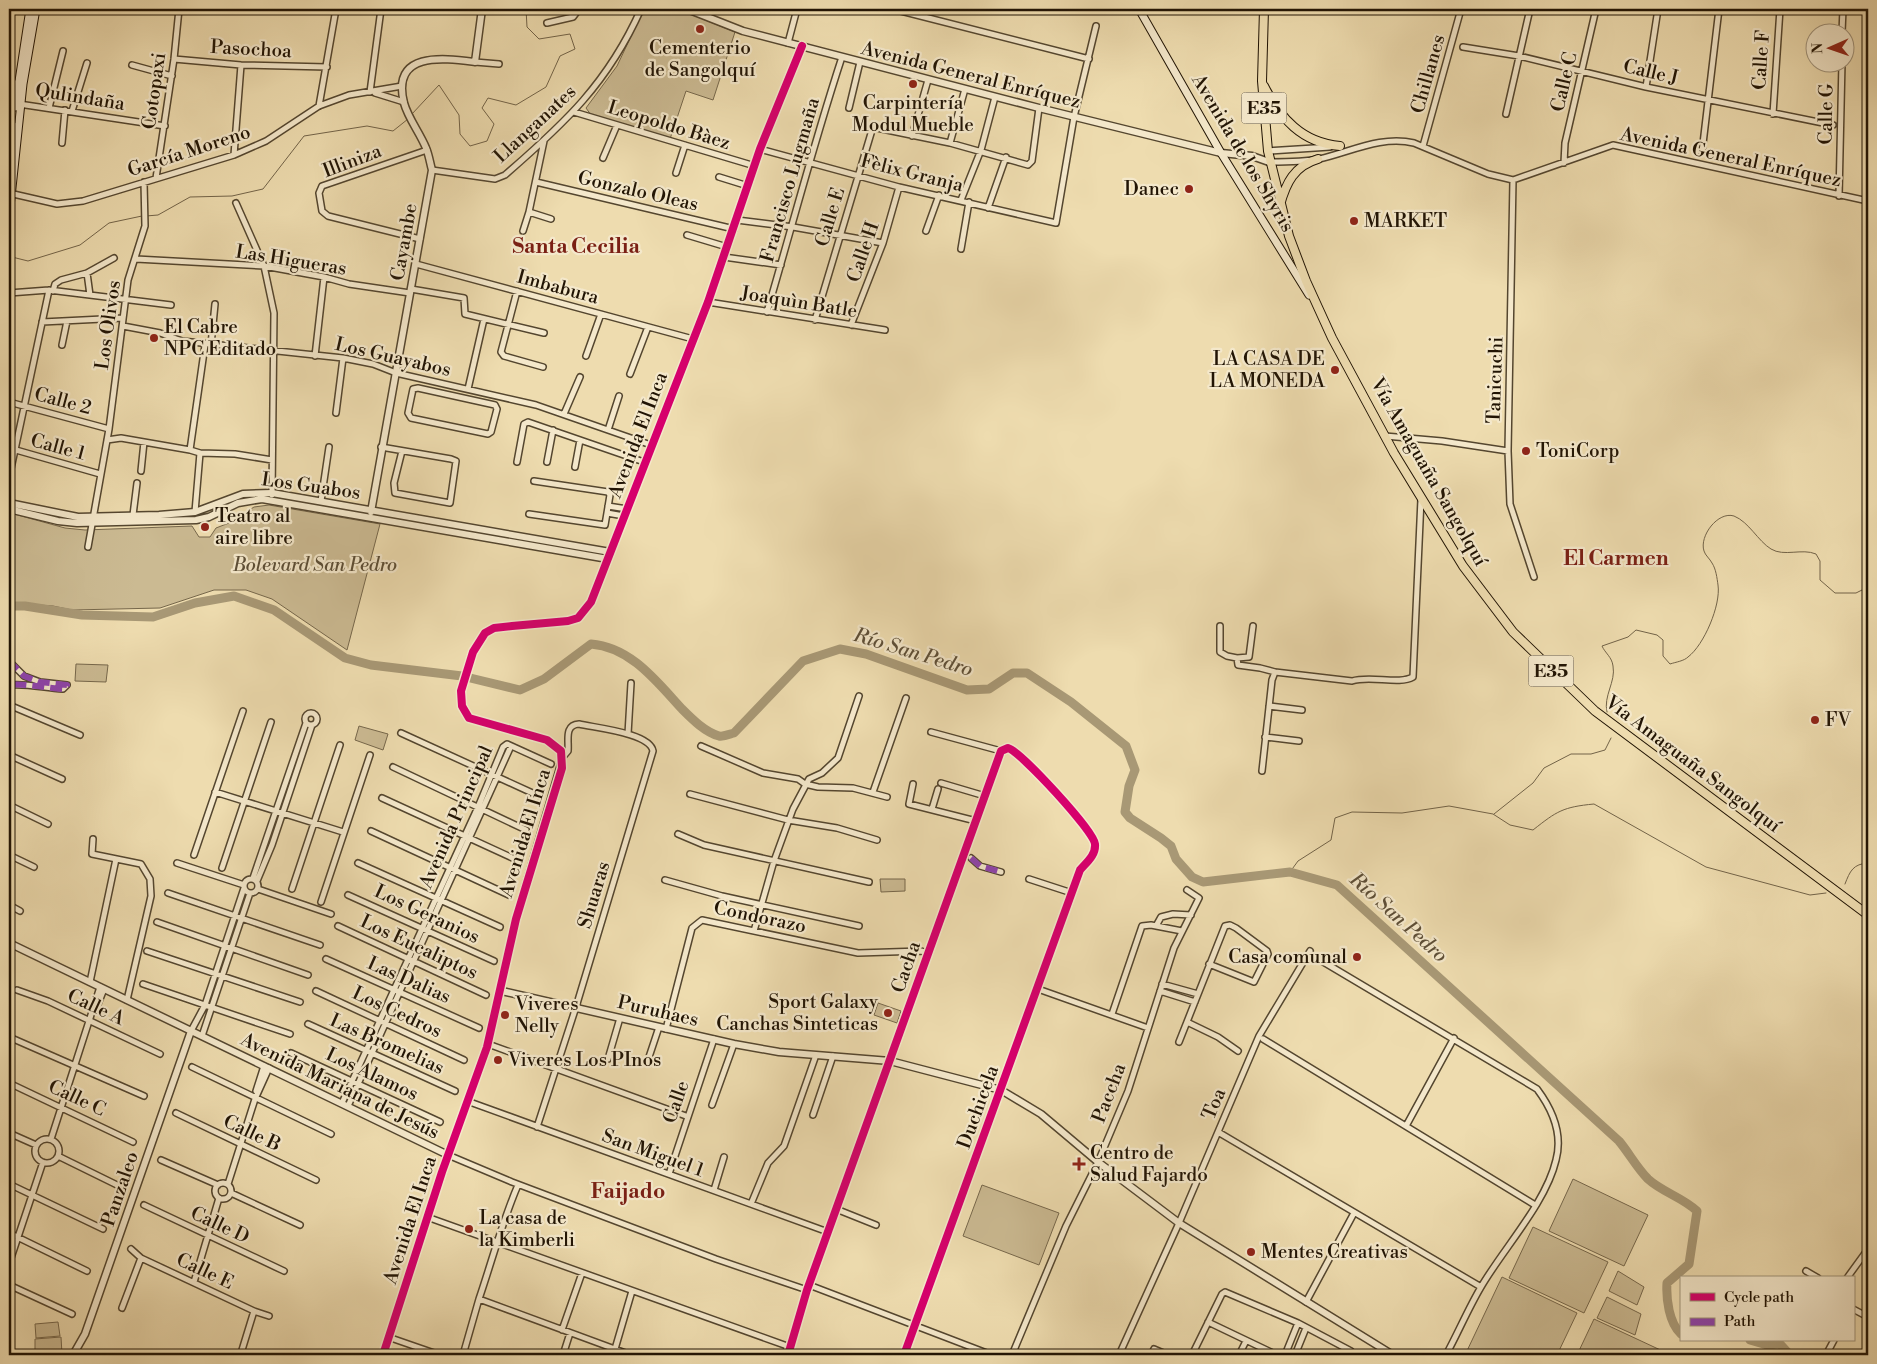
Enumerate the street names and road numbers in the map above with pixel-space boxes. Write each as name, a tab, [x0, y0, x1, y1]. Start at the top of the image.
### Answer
street label: Calle F	[1747, 29, 1775, 91]
street label: Chillanes	[1405, 32, 1451, 116]
street label: Pasochoa	[210, 35, 293, 63]
street label: Avenida General Enríquez	[858, 36, 1083, 114]
street label: Calle C	[1546, 50, 1582, 114]
street label: Cotopaxi	[137, 51, 171, 131]
street label: Calle J	[1621, 54, 1681, 90]
street label: Avenida de los Shyris	[1186, 69, 1300, 236]
street label: Qulindaña	[34, 78, 127, 116]
street label: Llanganates	[489, 80, 581, 168]
street label: Calle G	[1813, 83, 1839, 145]
road number: E35	[1242, 92, 1286, 124]
street label: Leopoldo Bàez	[605, 95, 733, 155]
street label: Francisco Lugmaña	[755, 95, 825, 265]
street label: García Moreno	[124, 120, 254, 182]
street label: Avenida General Enríquez	[1617, 122, 1844, 192]
street label: Illiniza	[319, 139, 385, 183]
street label: Fèlix Granja	[858, 149, 966, 197]
street label: Gonzalo Oleas	[575, 165, 701, 217]
street label: Calle E	[810, 185, 850, 249]
street label: Cayambe	[385, 201, 423, 283]
street label: Calle H	[841, 218, 885, 286]
street label: Las Higueras	[234, 239, 348, 281]
street label: Imbabura	[514, 265, 602, 310]
street label: Los Olivos	[90, 279, 126, 371]
street label: Joaquìn Batle	[738, 281, 859, 323]
street label: Los Guayabos	[333, 332, 453, 382]
street label: Tanicuchi	[1481, 336, 1509, 424]
street label: Avenida El Inca	[603, 368, 673, 502]
street label: Vía Amaguaña Sangolquí	[1365, 373, 1493, 571]
street label: Calle 2	[32, 382, 94, 420]
street label: Calle 1	[28, 428, 88, 466]
street label: Los Guabos	[260, 467, 362, 505]
road number: E35	[1528, 656, 1574, 686]
street label: Vía Amaguaña Sangolquí	[1600, 690, 1786, 838]
street label: Avenida Principal	[413, 741, 498, 893]
street label: Avenida El Inca	[494, 765, 556, 901]
street label: Shuaras	[572, 859, 616, 931]
street label: Los Geranios	[371, 879, 483, 949]
street label: Condorazo	[711, 895, 809, 939]
street label: Los Eucaliptos	[356, 909, 482, 985]
street label: Cacha	[886, 938, 926, 996]
street label: Las Dalias	[364, 951, 454, 1009]
street label: Los Cedros	[348, 981, 446, 1043]
street label: Calle A	[64, 983, 129, 1031]
street label: Puruhaes	[615, 990, 701, 1032]
street label: Las Bromelias	[326, 1008, 448, 1080]
street label: Avenida Mariana de Jesús	[236, 1027, 443, 1145]
street label: Los Alamos	[322, 1042, 422, 1106]
street label: Paccha	[1087, 1060, 1131, 1126]
street label: Duchicela	[952, 1062, 1004, 1152]
street label: Calle C	[45, 1074, 109, 1122]
street label: Calle	[658, 1078, 694, 1126]
street label: Toa	[1197, 1084, 1231, 1123]
street label: Calle B	[219, 1109, 285, 1157]
street label: San Miguel 1	[599, 1123, 707, 1183]
street label: Panzaleo	[96, 1148, 144, 1230]
street label: Avenida El Inca	[378, 1153, 442, 1288]
street label: Calle D	[187, 1201, 253, 1249]
street label: Calle E	[172, 1247, 238, 1295]

